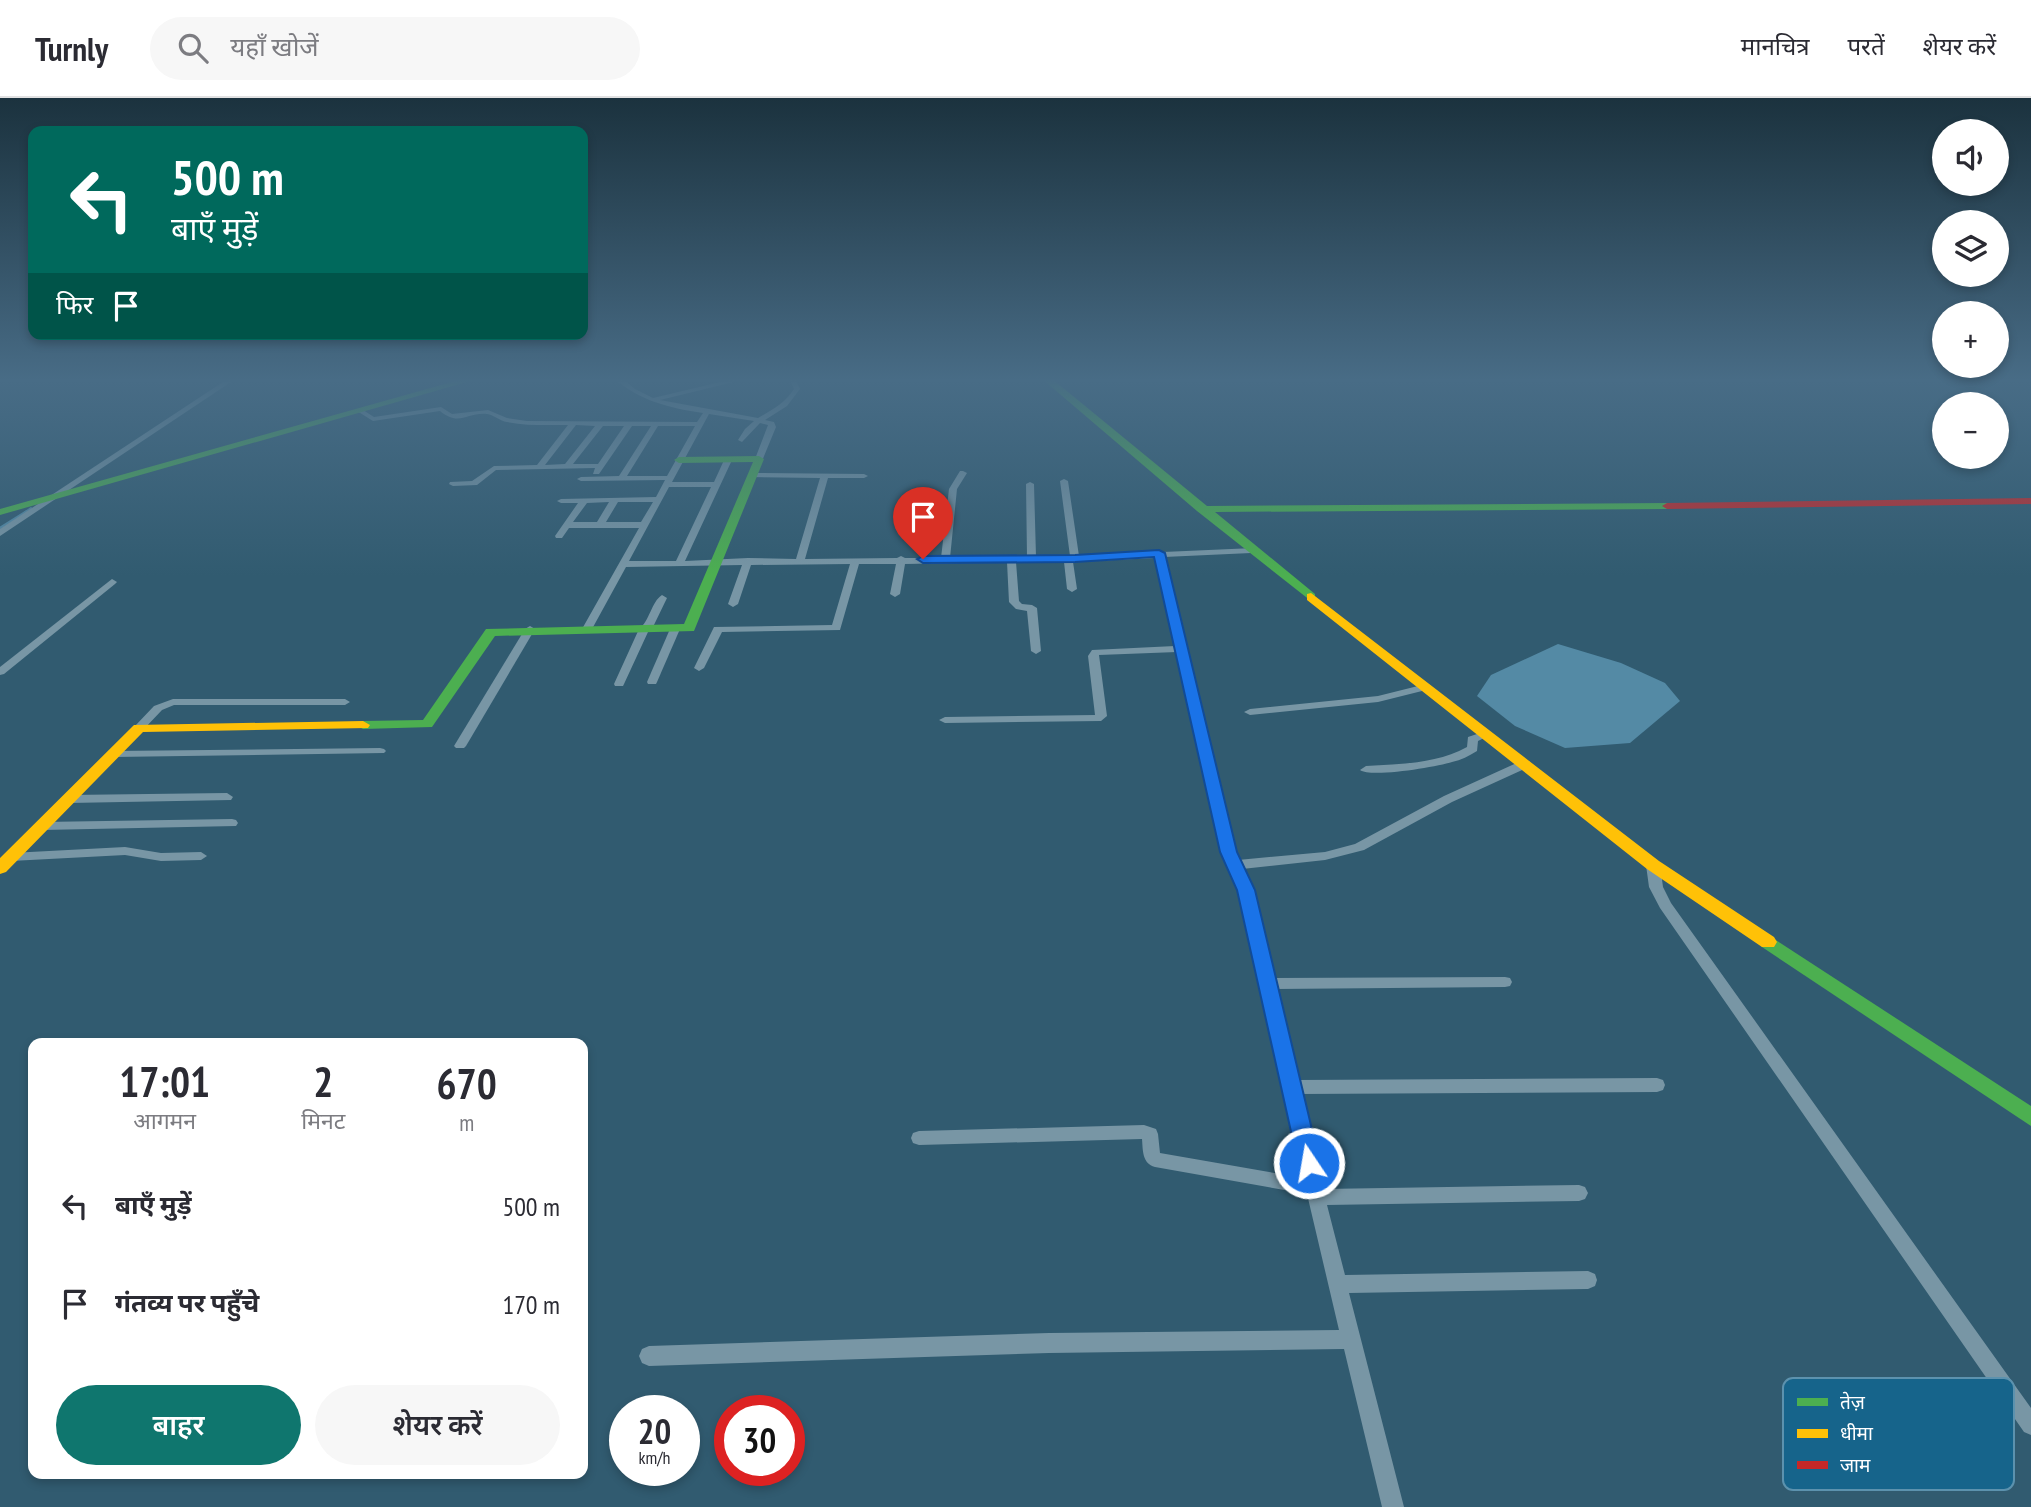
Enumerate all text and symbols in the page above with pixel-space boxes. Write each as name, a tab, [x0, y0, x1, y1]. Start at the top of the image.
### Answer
search box	[150, 17, 640, 80]
text: Turnly	[35, 27, 108, 70]
icon: search	[174, 29, 212, 67]
text: यहाँ खोजें	[230, 30, 319, 63]
text: मानचित्र	[1741, 31, 1809, 62]
text: परतें	[1847, 31, 1885, 62]
text: शेयर करें	[1923, 31, 1996, 62]
map controls	[1932, 119, 2009, 469]
button: sound	[1932, 119, 2009, 196]
text: 500 m	[171, 145, 284, 209]
icon: left	[56, 154, 147, 245]
text: बाएँ मुड़ें	[171, 207, 258, 249]
button: layers	[1932, 210, 2009, 287]
icon: arrive	[107, 287, 145, 325]
text: फिर	[56, 288, 93, 321]
button: +	[1932, 301, 2009, 378]
button: −	[1932, 392, 2009, 469]
pin	[893, 487, 953, 559]
icon: arrive	[904, 498, 942, 536]
text: 17:01	[119, 1054, 210, 1109]
text: 2	[313, 1054, 333, 1109]
text: 670	[437, 1056, 497, 1111]
text: आगमन	[133, 1106, 196, 1135]
text: मिनट	[301, 1106, 345, 1135]
text: m	[459, 1108, 474, 1137]
position arrow	[1272, 1126, 1346, 1200]
icon: left	[56, 1187, 94, 1225]
text: बाएँ मुड़ें	[115, 1188, 192, 1221]
text: 500 m	[502, 1190, 560, 1223]
icon: arrive	[56, 1285, 94, 1323]
text: गंतव्य पर पहुँचे	[115, 1286, 259, 1319]
text: 170 m	[502, 1288, 560, 1321]
legend	[1783, 1378, 2014, 1490]
button: बाहर	[56, 1385, 301, 1465]
button: शेयर करें	[315, 1385, 560, 1465]
text: तेज़	[1840, 1390, 1866, 1414]
speed limit sign: 30	[714, 1395, 805, 1486]
text: 20	[638, 1408, 671, 1454]
text: धीमा	[1840, 1421, 1874, 1445]
text: km/h	[639, 1446, 670, 1469]
text: जाम	[1840, 1453, 1871, 1477]

